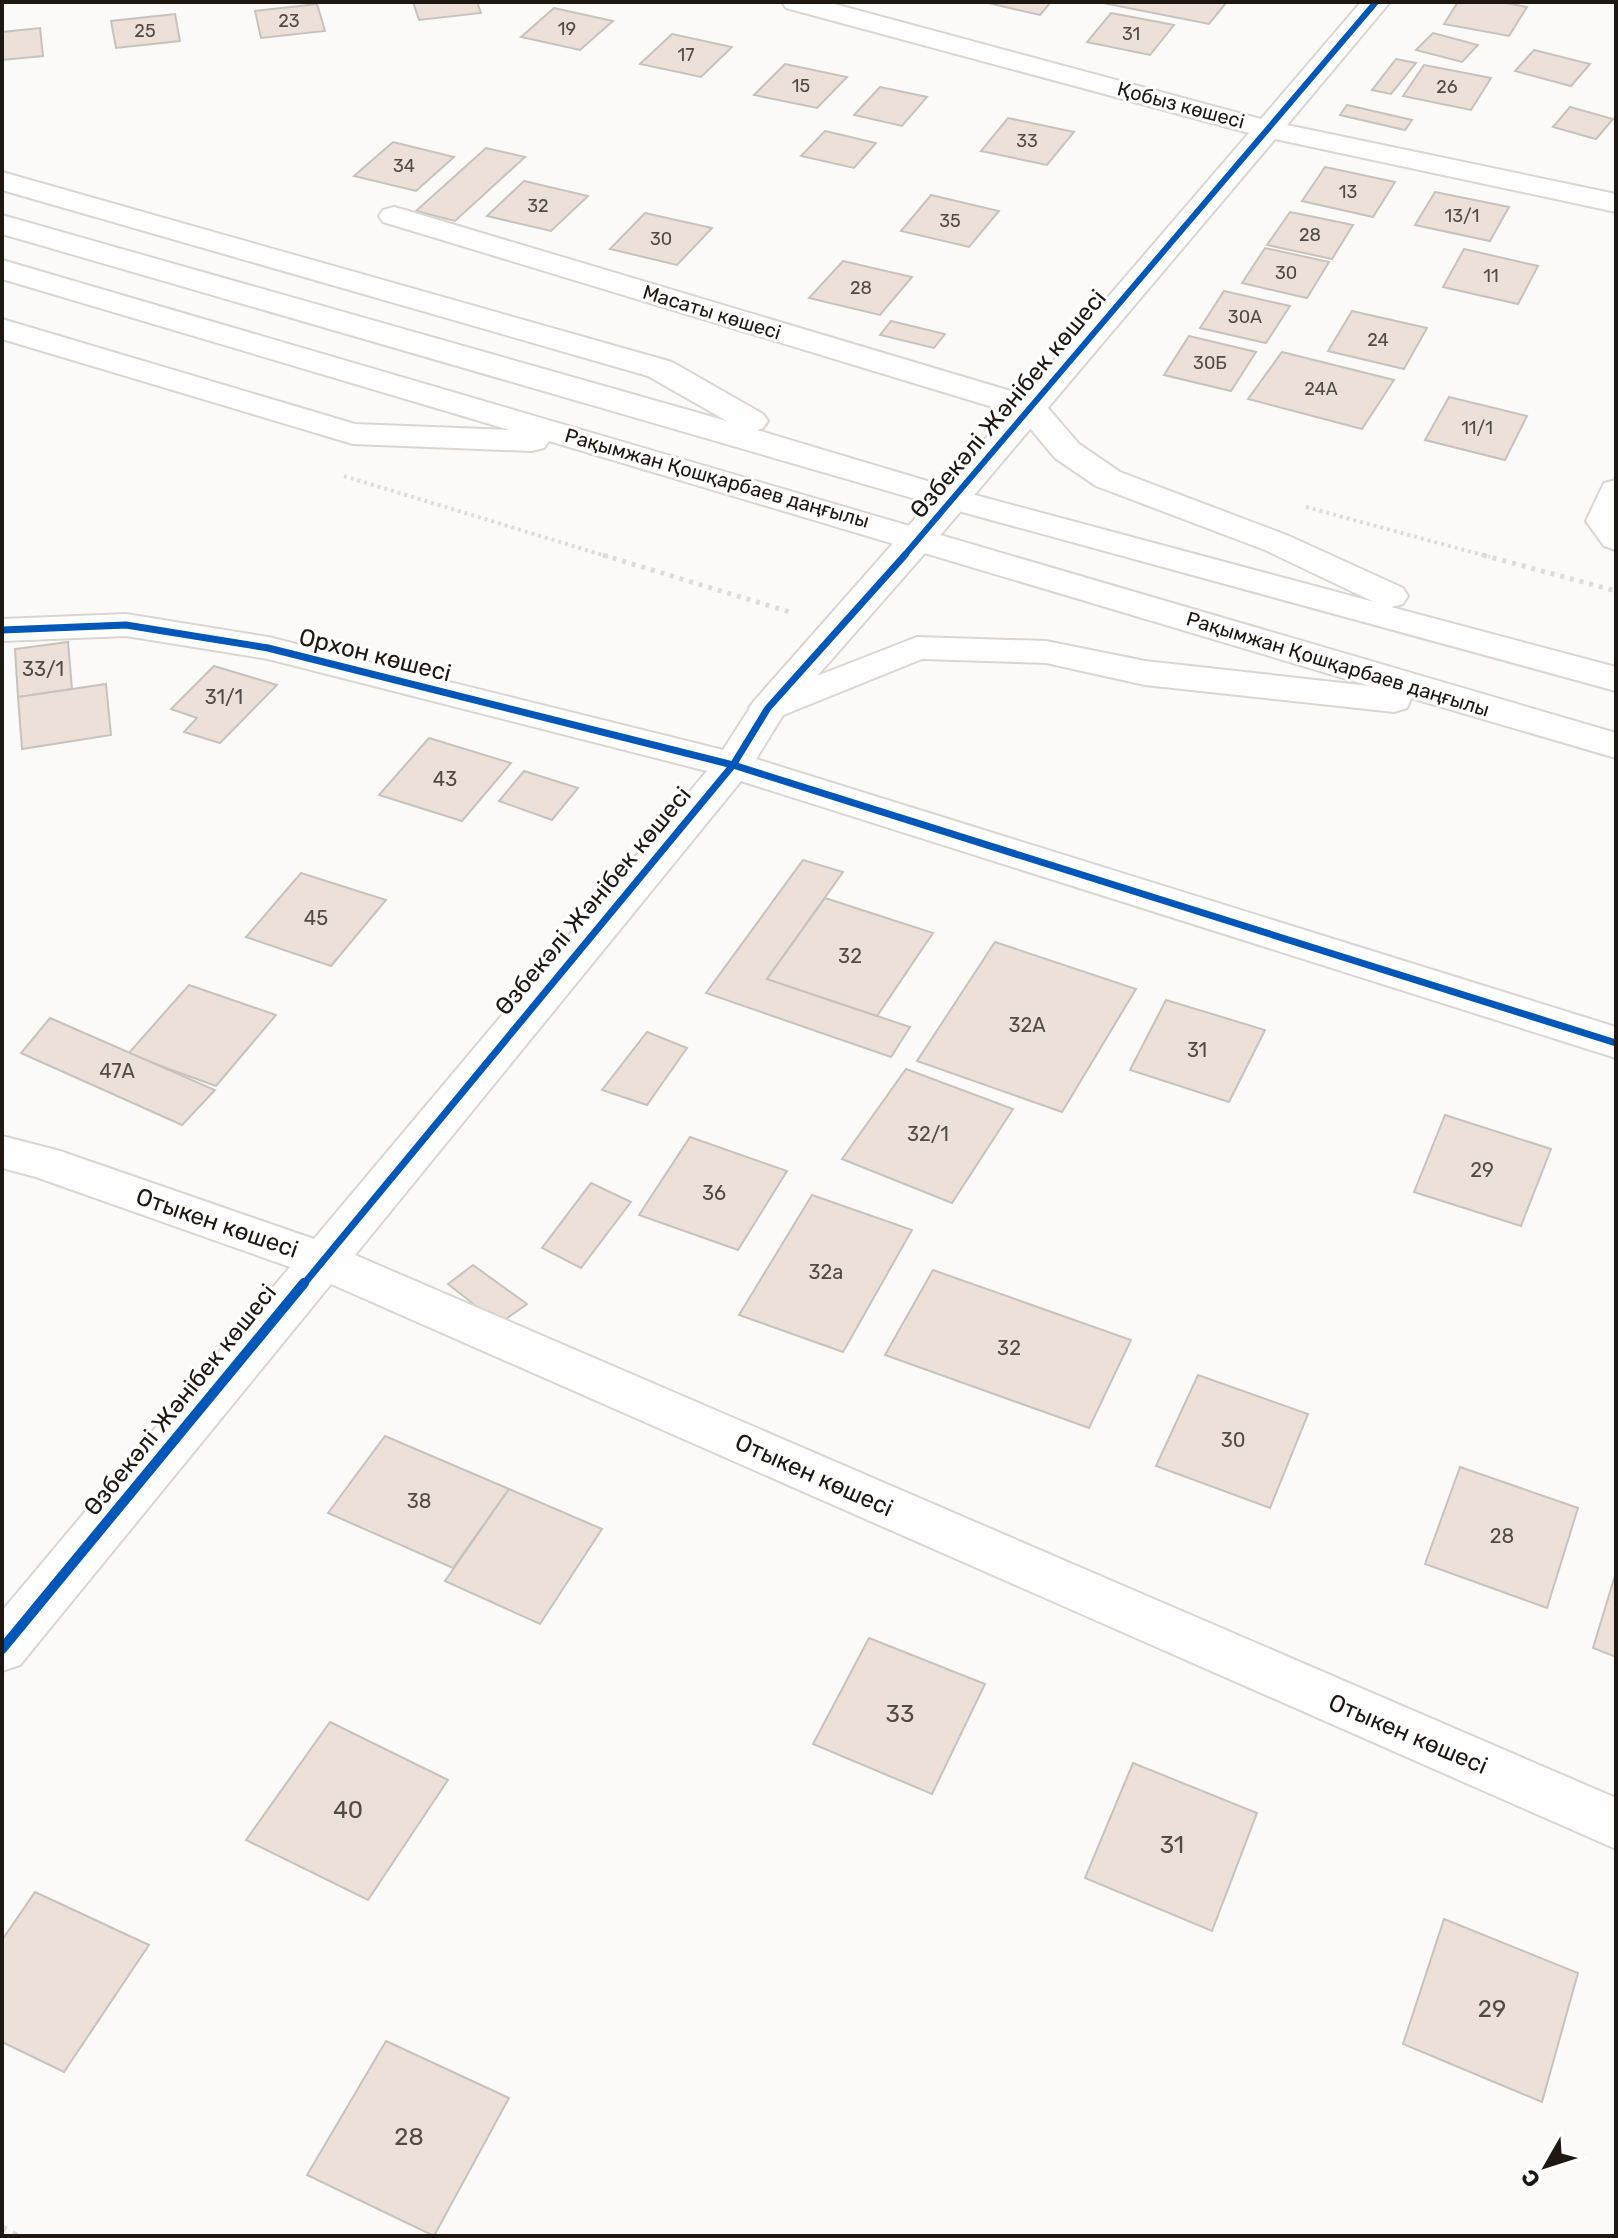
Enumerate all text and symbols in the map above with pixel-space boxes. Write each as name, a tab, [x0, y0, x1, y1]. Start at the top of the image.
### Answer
house number: 23	[278, 10, 300, 32]
house number: 19	[558, 18, 576, 40]
house number: 25	[134, 20, 156, 42]
house number: 31	[1122, 23, 1140, 45]
house number: 17	[678, 44, 694, 66]
house number: 15	[792, 75, 810, 97]
street label: Қобыз көшесі	[1115, 76, 1247, 134]
house number: 26	[1436, 76, 1458, 98]
house number: 33	[1016, 130, 1038, 152]
house number: 34	[393, 155, 415, 177]
house number: 13	[1339, 181, 1357, 203]
house number: 32	[527, 195, 549, 217]
house number: 13/1	[1445, 205, 1479, 227]
house number: 35	[939, 210, 961, 232]
house number: 28	[1299, 224, 1321, 246]
house number: 30	[650, 228, 672, 250]
house number: 30	[1275, 262, 1297, 284]
house number: 11	[1483, 265, 1499, 287]
house number: 28	[850, 277, 872, 299]
street label: Масаты көшесі	[640, 280, 784, 344]
street label: Өзбекәлі Жәнібек көшесі	[904, 284, 1112, 524]
house number: 30А	[1228, 306, 1262, 328]
house number: 24	[1367, 329, 1389, 351]
house number: 30Б	[1193, 352, 1227, 374]
house number: 24А	[1304, 378, 1338, 400]
house number: 11/1	[1461, 417, 1493, 439]
street label: Рақымжан Қошқарбаев даңғылы	[562, 423, 872, 533]
street label: Рақымжан Қошқарбаев даңғылы	[1184, 606, 1492, 722]
street label: Орхон көшесі	[296, 623, 454, 687]
house number: 33/1	[22, 657, 64, 681]
house number: 31/1	[205, 685, 243, 709]
house number: 43	[433, 767, 457, 791]
street label: Өзбекәлі Жәнібек көшесі	[489, 781, 697, 1021]
house number: 45	[304, 906, 328, 930]
house number: 32	[838, 944, 862, 968]
house number: 32А	[1008, 1013, 1046, 1037]
house number: 31	[1187, 1038, 1207, 1062]
house number: 47А	[99, 1059, 135, 1083]
house number: 32/1	[907, 1122, 949, 1146]
house number: 29	[1470, 1158, 1494, 1182]
house number: 36	[702, 1181, 726, 1205]
street label: Отыкен көшесі	[132, 1182, 302, 1264]
house number: 32а	[809, 1260, 843, 1284]
street label: Өзбекәлі Жәнібек көшесі	[78, 1279, 282, 1521]
house number: 32	[997, 1336, 1021, 1360]
street label: Отыкен көшесі	[731, 1428, 897, 1522]
house number: 30	[1221, 1428, 1245, 1452]
house number: 38	[407, 1489, 431, 1513]
house number: 28	[1490, 1524, 1514, 1548]
street label: Отыкен көшесі	[1324, 1688, 1492, 1780]
house number: 33	[886, 1700, 914, 1728]
house number: 40	[333, 1796, 363, 1824]
house number: 31	[1160, 1831, 1184, 1859]
house number: 29	[1478, 1995, 1506, 2023]
house number: 28	[394, 2123, 424, 2151]
north arrow	[1506, 2126, 1586, 2206]
text: С	[1515, 2164, 1546, 2193]

